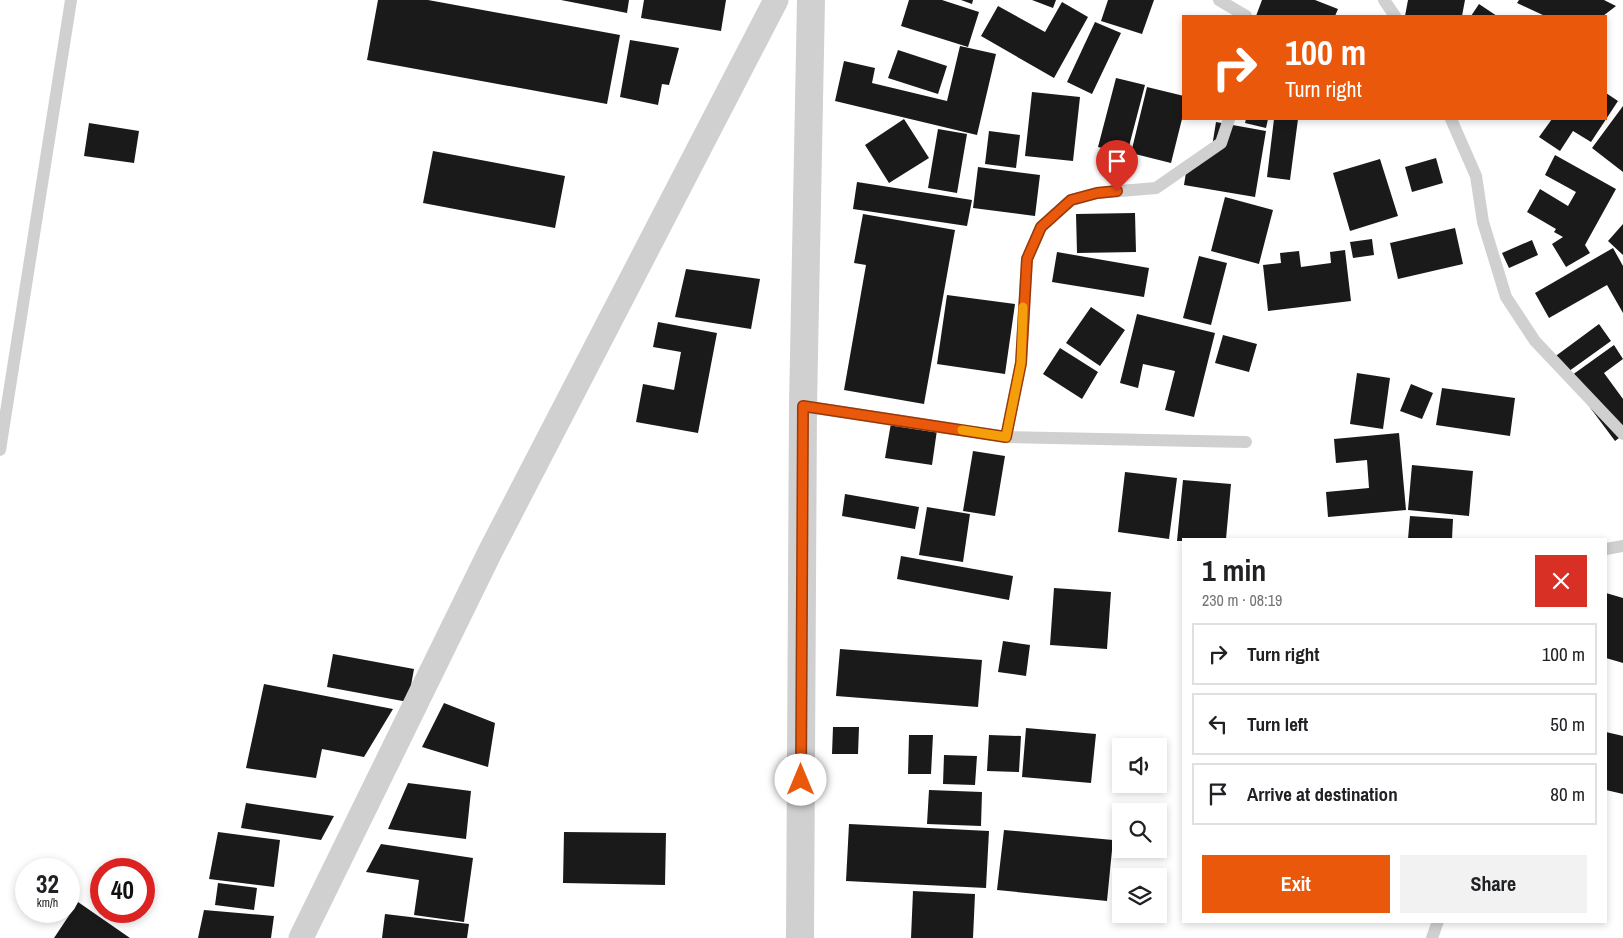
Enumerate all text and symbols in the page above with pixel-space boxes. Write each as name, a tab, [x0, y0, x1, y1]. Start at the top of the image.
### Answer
text: 100 m	[1285, 29, 1366, 76]
icon: right	[1202, 35, 1267, 100]
text: Turn right	[1285, 74, 1362, 104]
pin	[1096, 140, 1138, 191]
icon: arrive	[1103, 147, 1131, 175]
text: 1 min	[1202, 550, 1266, 590]
button: close	[1535, 555, 1587, 607]
text: 230 m · 08:19	[1202, 589, 1282, 611]
icon: right	[1204, 640, 1232, 668]
text: Turn right	[1247, 641, 1319, 667]
text: 100 m	[1542, 641, 1585, 667]
icon: left	[1204, 710, 1232, 738]
text: Turn left	[1247, 711, 1308, 737]
text: 50 m	[1550, 711, 1585, 737]
map controls	[1112, 738, 1167, 923]
button: sound	[1112, 738, 1167, 793]
position arrow	[774, 753, 826, 805]
icon: arrive	[1204, 780, 1232, 808]
text: Arrive at destination	[1247, 781, 1398, 807]
text: 80 m	[1550, 781, 1585, 807]
button: search	[1112, 803, 1167, 858]
button: Exit	[1202, 855, 1390, 913]
button: Share	[1400, 855, 1587, 913]
speed limit sign: 40	[90, 858, 155, 923]
text: 32	[36, 867, 59, 901]
button: layers	[1112, 868, 1167, 923]
text: km/h	[37, 895, 58, 911]

